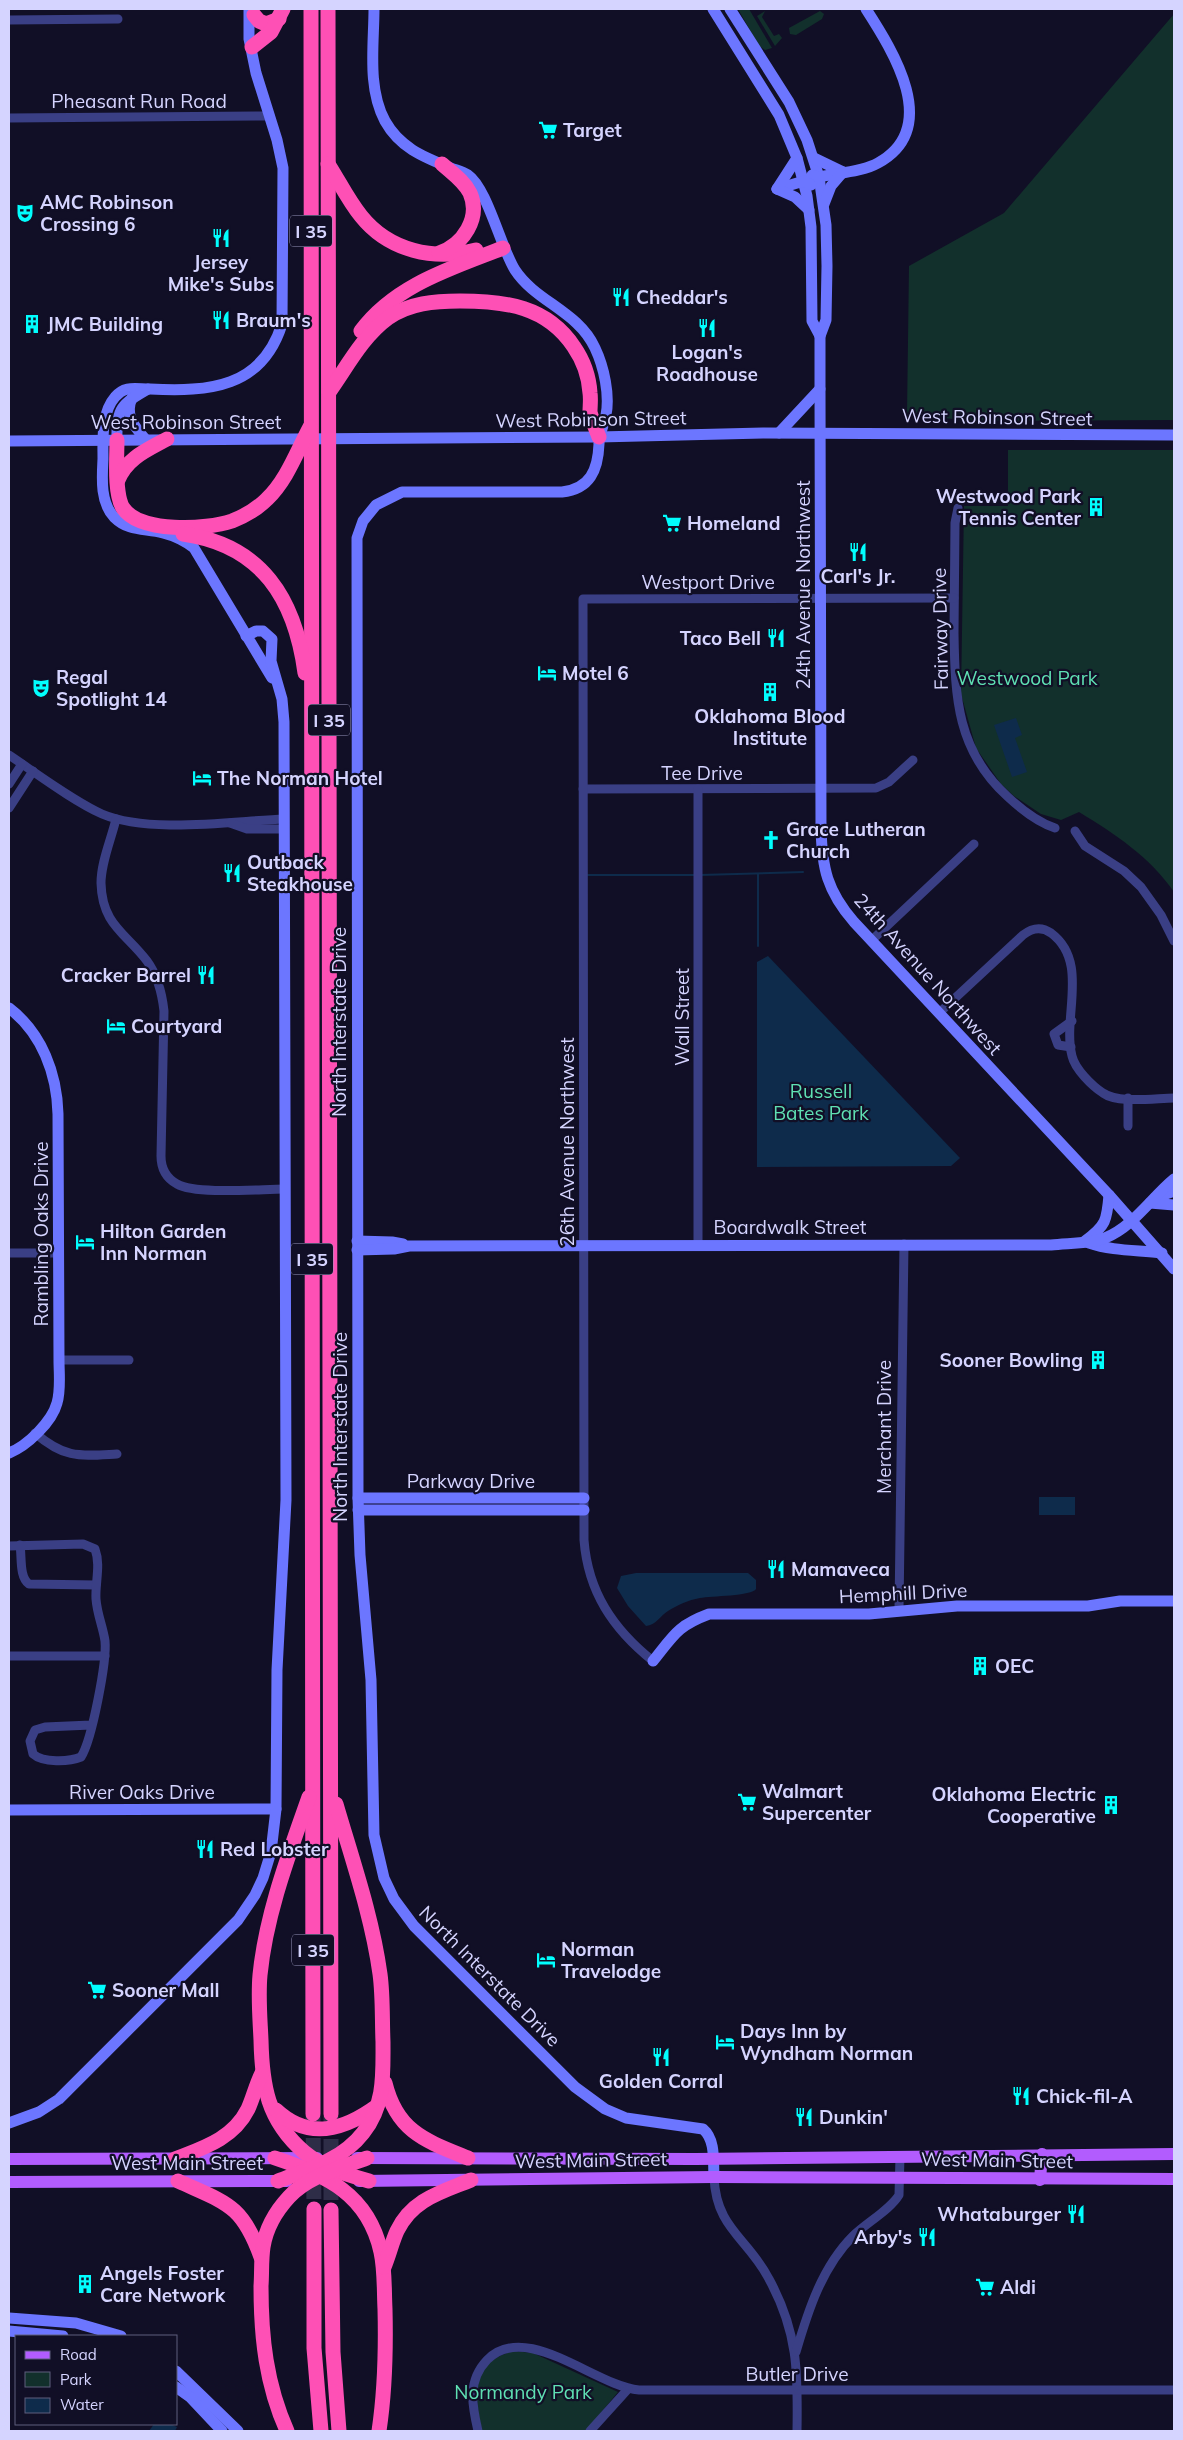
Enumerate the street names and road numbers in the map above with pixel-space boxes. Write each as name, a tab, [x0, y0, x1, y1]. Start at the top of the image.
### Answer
street label: Pheasant Run Road	[51, 89, 227, 113]
road number: I 35	[290, 216, 332, 247]
street label: West Robinson Street	[901, 403, 1093, 431]
street label: West Robinson Street	[495, 405, 687, 433]
street label: West Robinson Street	[90, 410, 282, 434]
street label: 24th Avenue Northwest	[791, 480, 815, 690]
street label: Fairway Drive	[927, 568, 953, 690]
street label: Westport Drive	[641, 570, 775, 594]
road number: I 35	[308, 704, 350, 736]
street label: Tee Drive	[661, 761, 743, 785]
street label: 24th Avenue Northwest	[849, 888, 1007, 1060]
street label: North Interstate Drive	[327, 927, 351, 1117]
street label: Wall Street	[670, 968, 694, 1066]
street label: 26th Avenue Northwest	[555, 1037, 579, 1247]
street label: Rambling Oaks Drive	[29, 1141, 53, 1327]
street label: Boardwalk Street	[714, 1215, 867, 1239]
road number: I 35	[291, 1244, 333, 1274]
street label: North Interstate Drive	[328, 1332, 352, 1522]
street label: Merchant Drive	[872, 1360, 896, 1494]
street label: Parkway Drive	[407, 1469, 535, 1493]
street label: Hemphill Drive	[838, 1578, 968, 1608]
street label: River Oaks Drive	[69, 1780, 215, 1804]
street label: North Interstate Drive	[414, 1900, 566, 2052]
road number: I 35	[292, 1934, 334, 1966]
street label: West Main Street	[515, 2147, 668, 2173]
street label: West Main Street	[921, 2147, 1074, 2173]
street label: West Main Street	[111, 2151, 263, 2175]
street label: Butler Drive	[745, 2362, 849, 2386]

